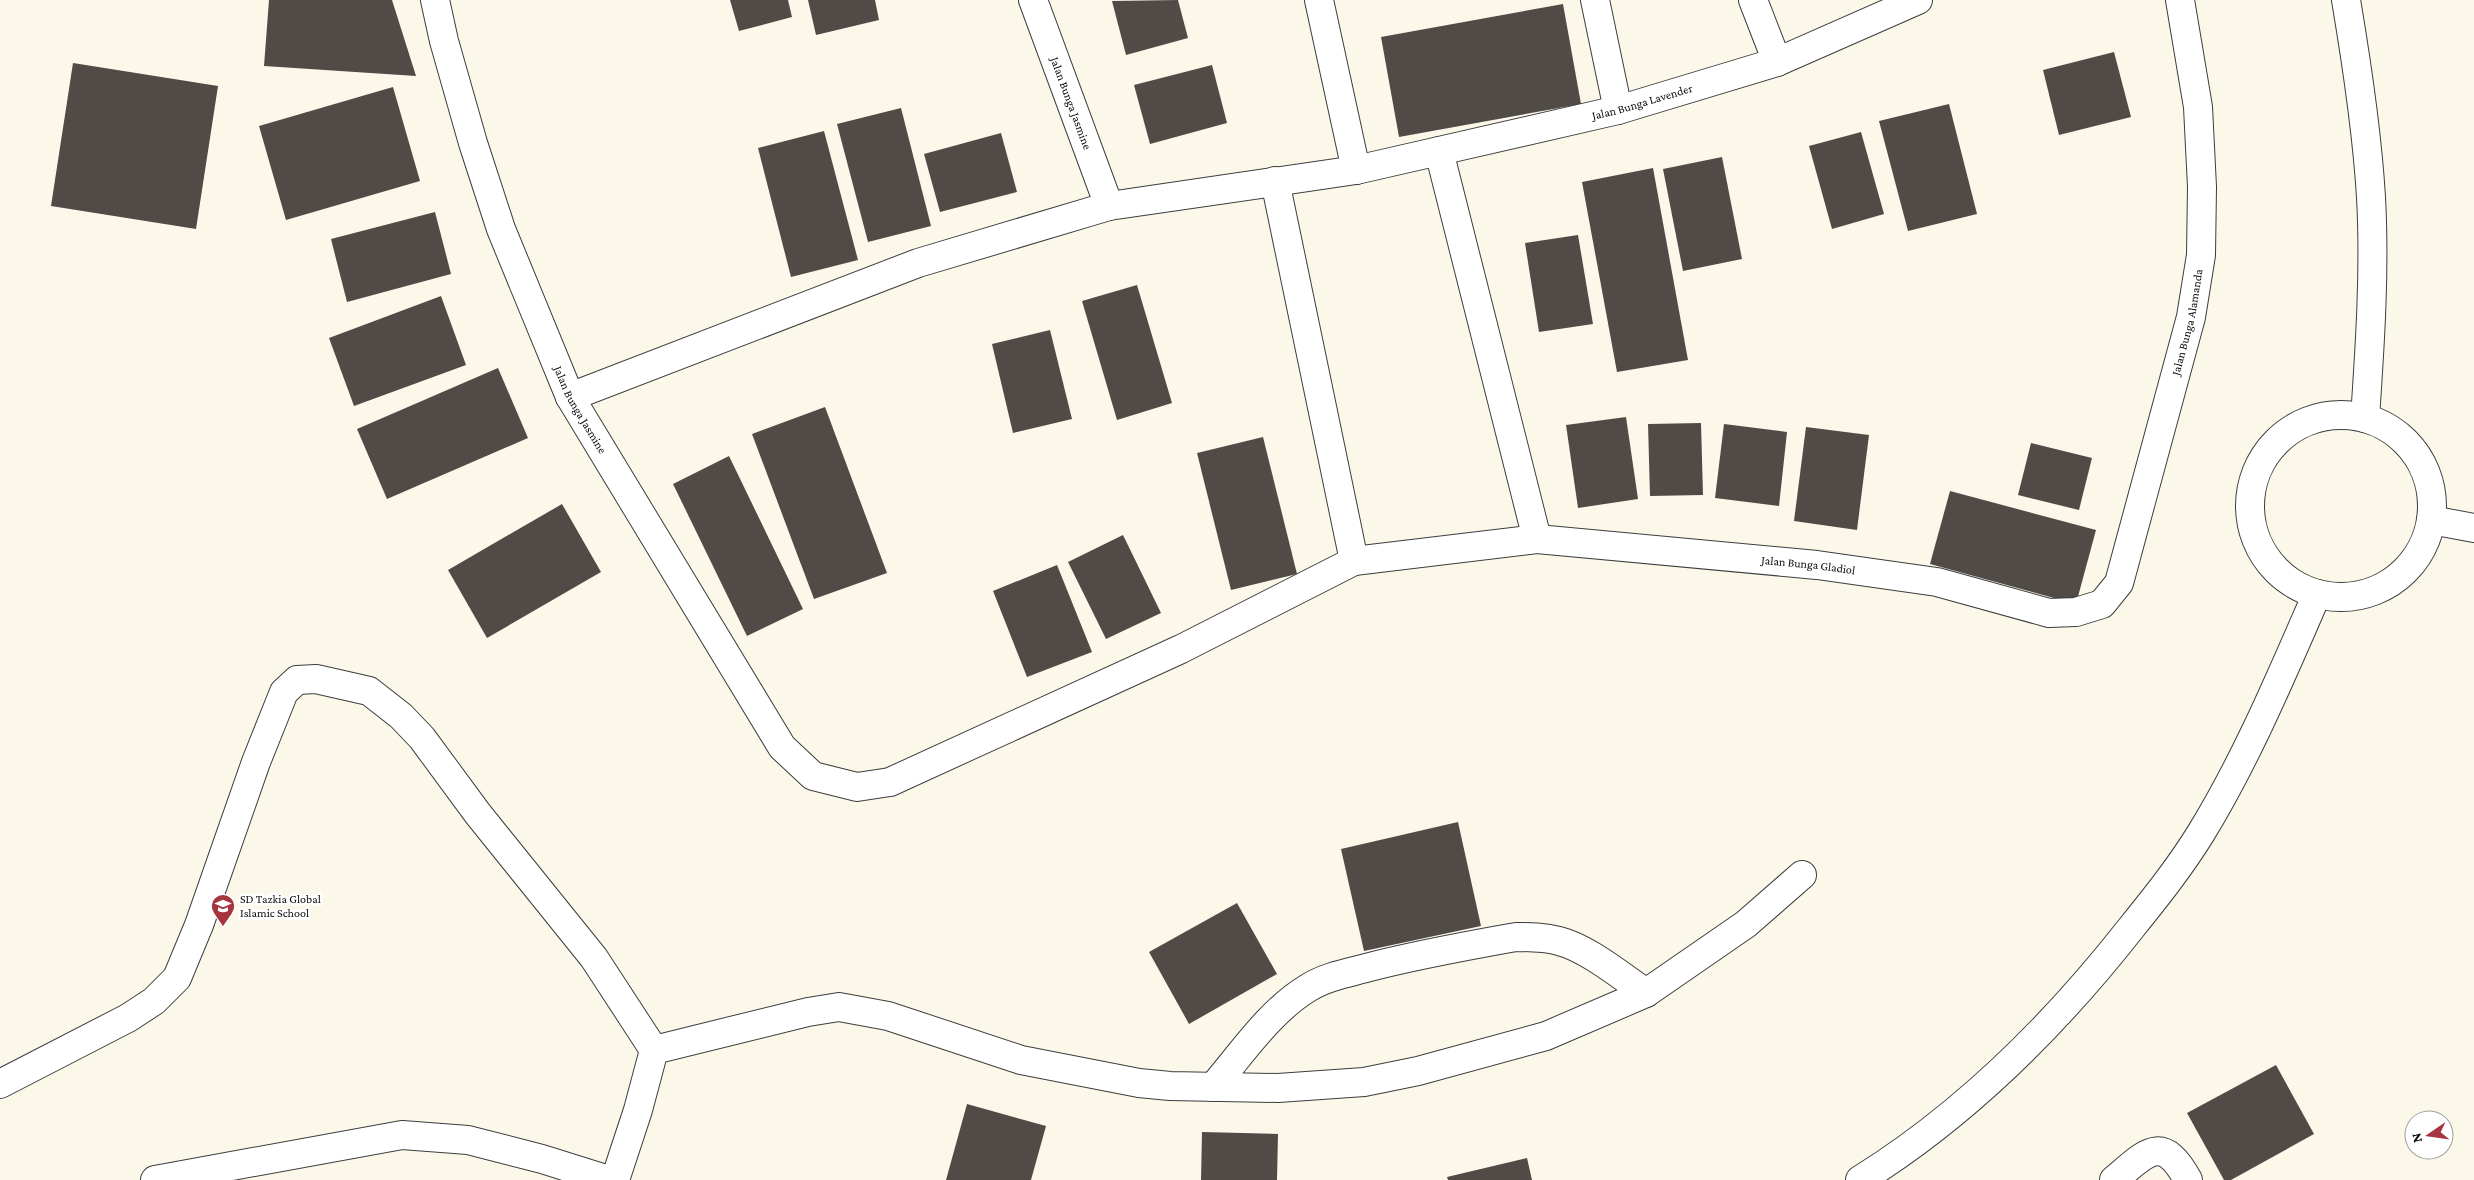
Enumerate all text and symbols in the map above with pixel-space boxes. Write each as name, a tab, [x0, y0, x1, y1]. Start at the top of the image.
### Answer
street label: Jalan Bunga Jasmine	[1047, 54, 1095, 152]
street label: Jalan Bunga Lavender	[1589, 81, 1695, 123]
street label: Jalan Bunga Alamanda	[2168, 268, 2206, 378]
street label: Jalan Bunga Jasmine	[551, 363, 610, 456]
street label: Jalan Bunga Gladiol	[1760, 553, 1856, 577]
place label: SD Tazkia Global Islamic School	[240, 892, 321, 920]
school or university icon: SD Tazkia Global Islamic School	[210, 893, 236, 927]
north arrow	[2404, 1110, 2454, 1160]
text: N	[2407, 1131, 2425, 1144]

